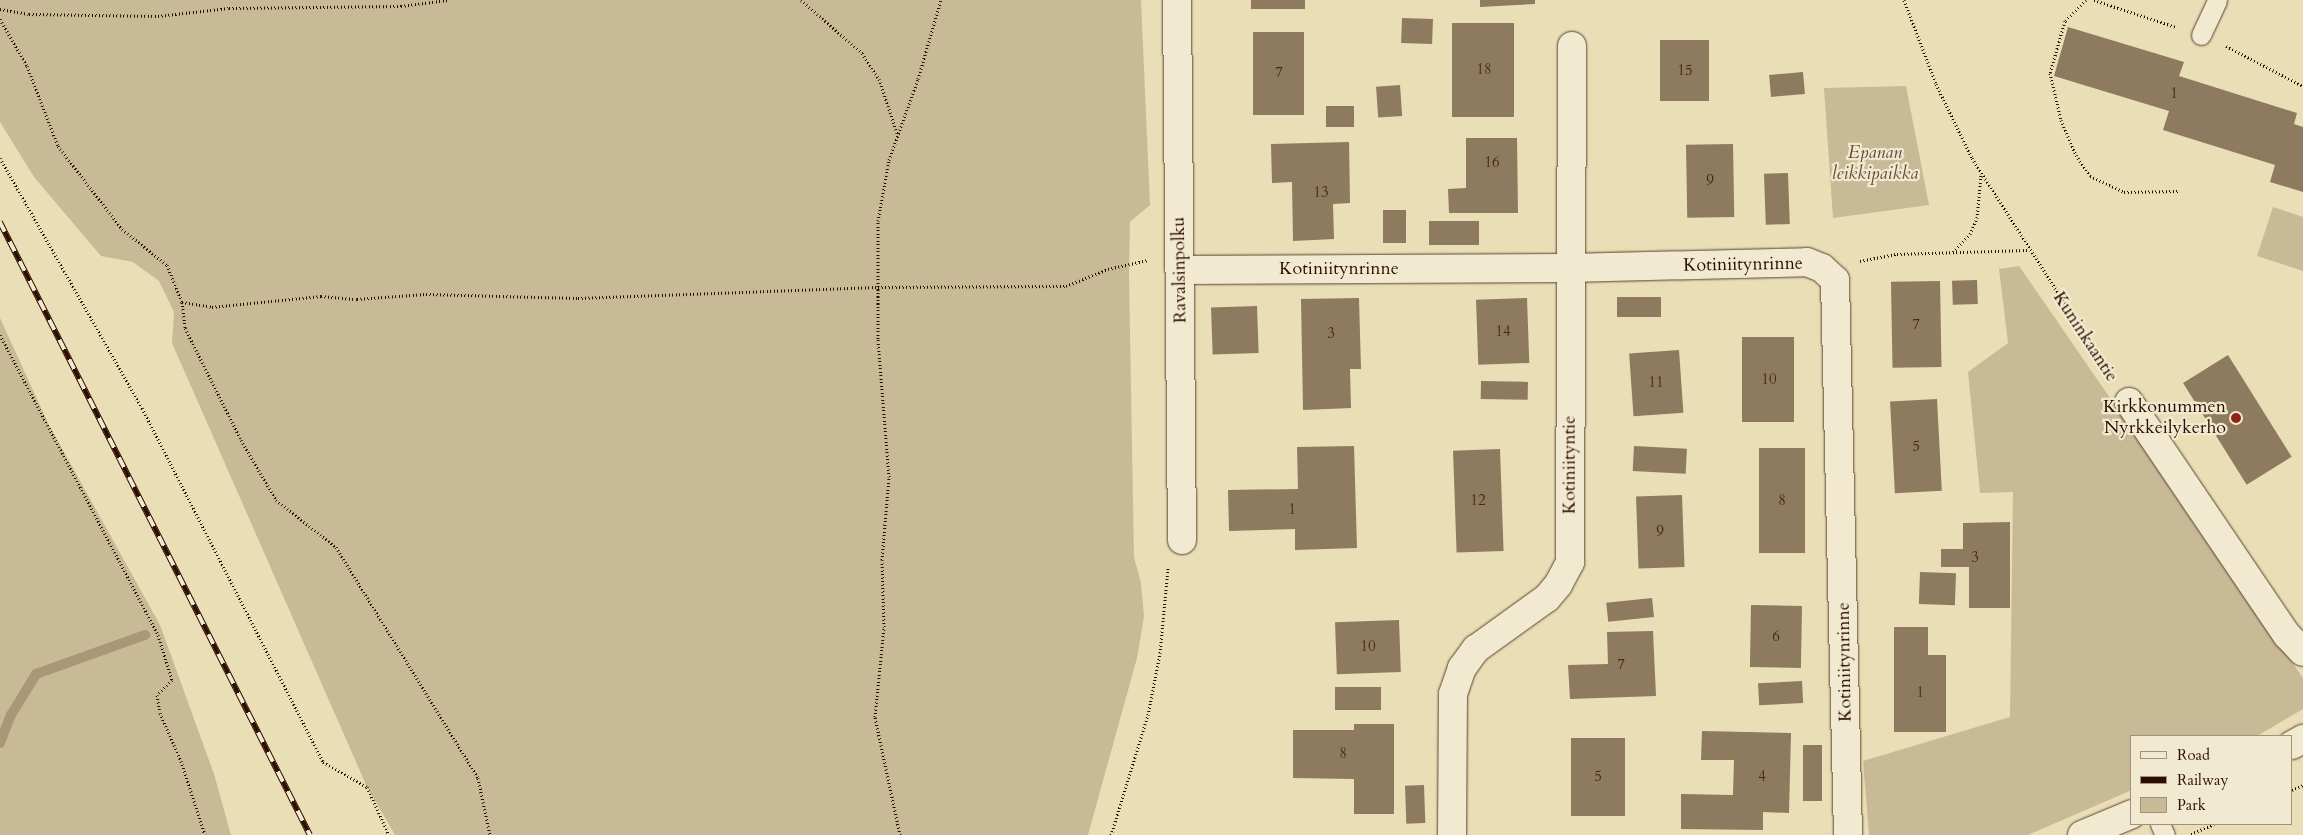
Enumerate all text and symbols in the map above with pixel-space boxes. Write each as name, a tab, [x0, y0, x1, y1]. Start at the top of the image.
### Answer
house number: 18	[1476, 61, 1492, 79]
house number: 15	[1677, 62, 1693, 80]
house number: 7	[1275, 64, 1283, 82]
house number: 1	[2170, 85, 2178, 103]
park label: Epanan leikkipaikka	[1832, 143, 1918, 186]
house number: 16	[1484, 154, 1500, 172]
house number: 9	[1706, 172, 1714, 190]
house number: 13	[1313, 184, 1329, 202]
street label: Ravalsinpolku	[1168, 217, 1192, 323]
street label: Kotiniitynrinne	[1683, 253, 1803, 277]
street label: Kotiniitynrinne	[1279, 258, 1399, 280]
street label: Kuninkaantie	[2048, 288, 2122, 386]
house number: 7	[1912, 316, 1920, 334]
house number: 14	[1495, 323, 1511, 341]
house number: 3	[1327, 325, 1335, 343]
house number: 10	[1761, 371, 1777, 389]
house number: 11	[1648, 374, 1664, 392]
place label: Kirkkonummen Nyrkkeilykerho	[2103, 397, 2226, 439]
marker: Kirkkonummen Nyrkkeilykerho	[2230, 412, 2242, 424]
street label: Kotiniityntie	[1559, 416, 1581, 514]
house number: 5	[1912, 438, 1920, 456]
house number: 12	[1470, 492, 1486, 510]
house number: 8	[1778, 492, 1786, 510]
house number: 1	[1288, 501, 1296, 519]
house number: 9	[1656, 523, 1664, 541]
house number: 3	[1971, 549, 1979, 567]
street label: Kotiniitynrinne	[1833, 602, 1857, 722]
house number: 6	[1772, 628, 1780, 646]
house number: 10	[1360, 638, 1376, 656]
house number: 7	[1617, 656, 1625, 674]
house number: 1	[1916, 684, 1924, 702]
legend	[2130, 735, 2293, 825]
house number: 8	[1339, 745, 1347, 763]
text: Road	[2177, 745, 2210, 765]
house number: 5	[1594, 768, 1602, 786]
house number: 4	[1758, 768, 1766, 786]
text: Railway	[2177, 770, 2228, 790]
text: Park	[2177, 795, 2206, 815]

